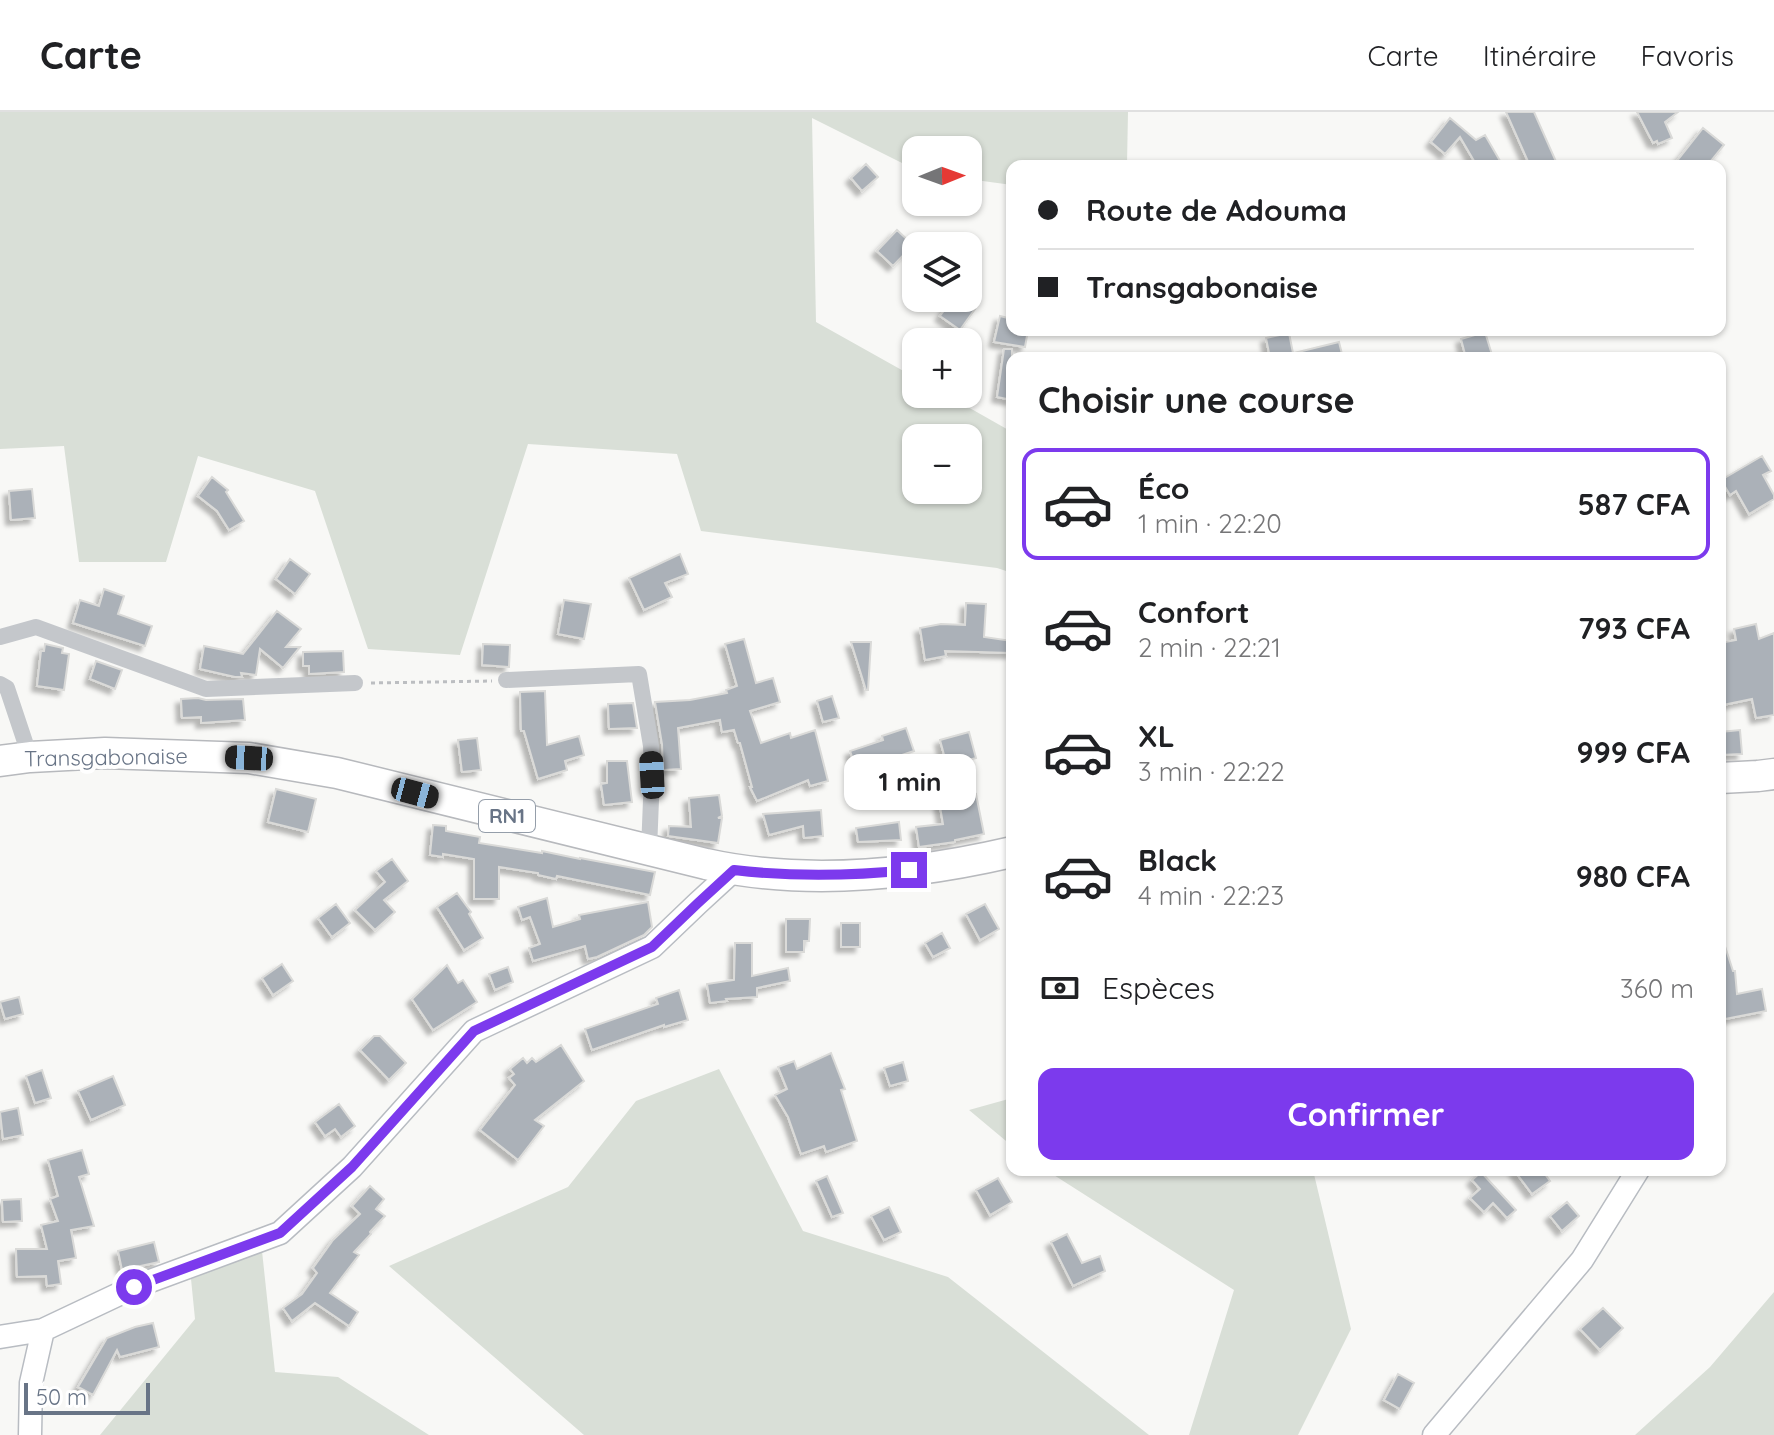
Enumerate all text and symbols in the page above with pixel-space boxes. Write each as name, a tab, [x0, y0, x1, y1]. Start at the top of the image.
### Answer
text: Carte	[40, 31, 142, 79]
text: Carte	[1367, 38, 1439, 73]
text: Itinéraire	[1483, 38, 1597, 73]
text: Favoris	[1641, 38, 1734, 73]
north arrow	[902, 136, 982, 216]
map controls	[902, 136, 982, 504]
text: Route de Adouma	[1086, 191, 1347, 229]
button: layers	[902, 232, 982, 312]
text: Transgabonaise	[1086, 268, 1318, 306]
button: +	[902, 328, 982, 408]
text: Choisir une course	[1038, 377, 1355, 422]
button: −	[902, 424, 982, 504]
icon: car	[1042, 468, 1114, 540]
text: Éco	[1138, 469, 1189, 507]
text: 587 CFA	[1578, 485, 1690, 523]
text: 1 min · 22:20	[1138, 507, 1282, 540]
icon: car	[1042, 592, 1114, 664]
text: Confort	[1138, 593, 1250, 631]
text: 793 CFA	[1578, 609, 1690, 647]
text: 2 min · 22:21	[1138, 631, 1281, 664]
icon: car	[1042, 716, 1114, 788]
text: XL	[1138, 717, 1175, 755]
text: 999 CFA	[1577, 733, 1690, 771]
street label: Transgabonaise	[24, 742, 188, 772]
car	[224, 745, 274, 771]
car	[639, 750, 665, 800]
callout: 1 min	[843, 754, 975, 810]
text: 3 min · 22:22	[1138, 755, 1285, 788]
text: 1 min	[879, 765, 942, 798]
car	[389, 775, 441, 811]
road number: RN1	[479, 800, 535, 832]
icon: car	[1042, 840, 1114, 912]
text: Black	[1138, 841, 1217, 879]
route end	[891, 852, 927, 888]
text: 980 CFA	[1576, 857, 1690, 895]
text: 4 min · 22:23	[1138, 879, 1284, 912]
icon: cash	[1038, 966, 1082, 1010]
text: Espèces	[1102, 969, 1215, 1007]
text: 360 m	[1620, 972, 1694, 1005]
button: Confirmer	[1038, 1068, 1694, 1160]
route start	[116, 1269, 152, 1305]
scale bar	[24, 1379, 150, 1415]
text: 50 m	[36, 1383, 87, 1411]

